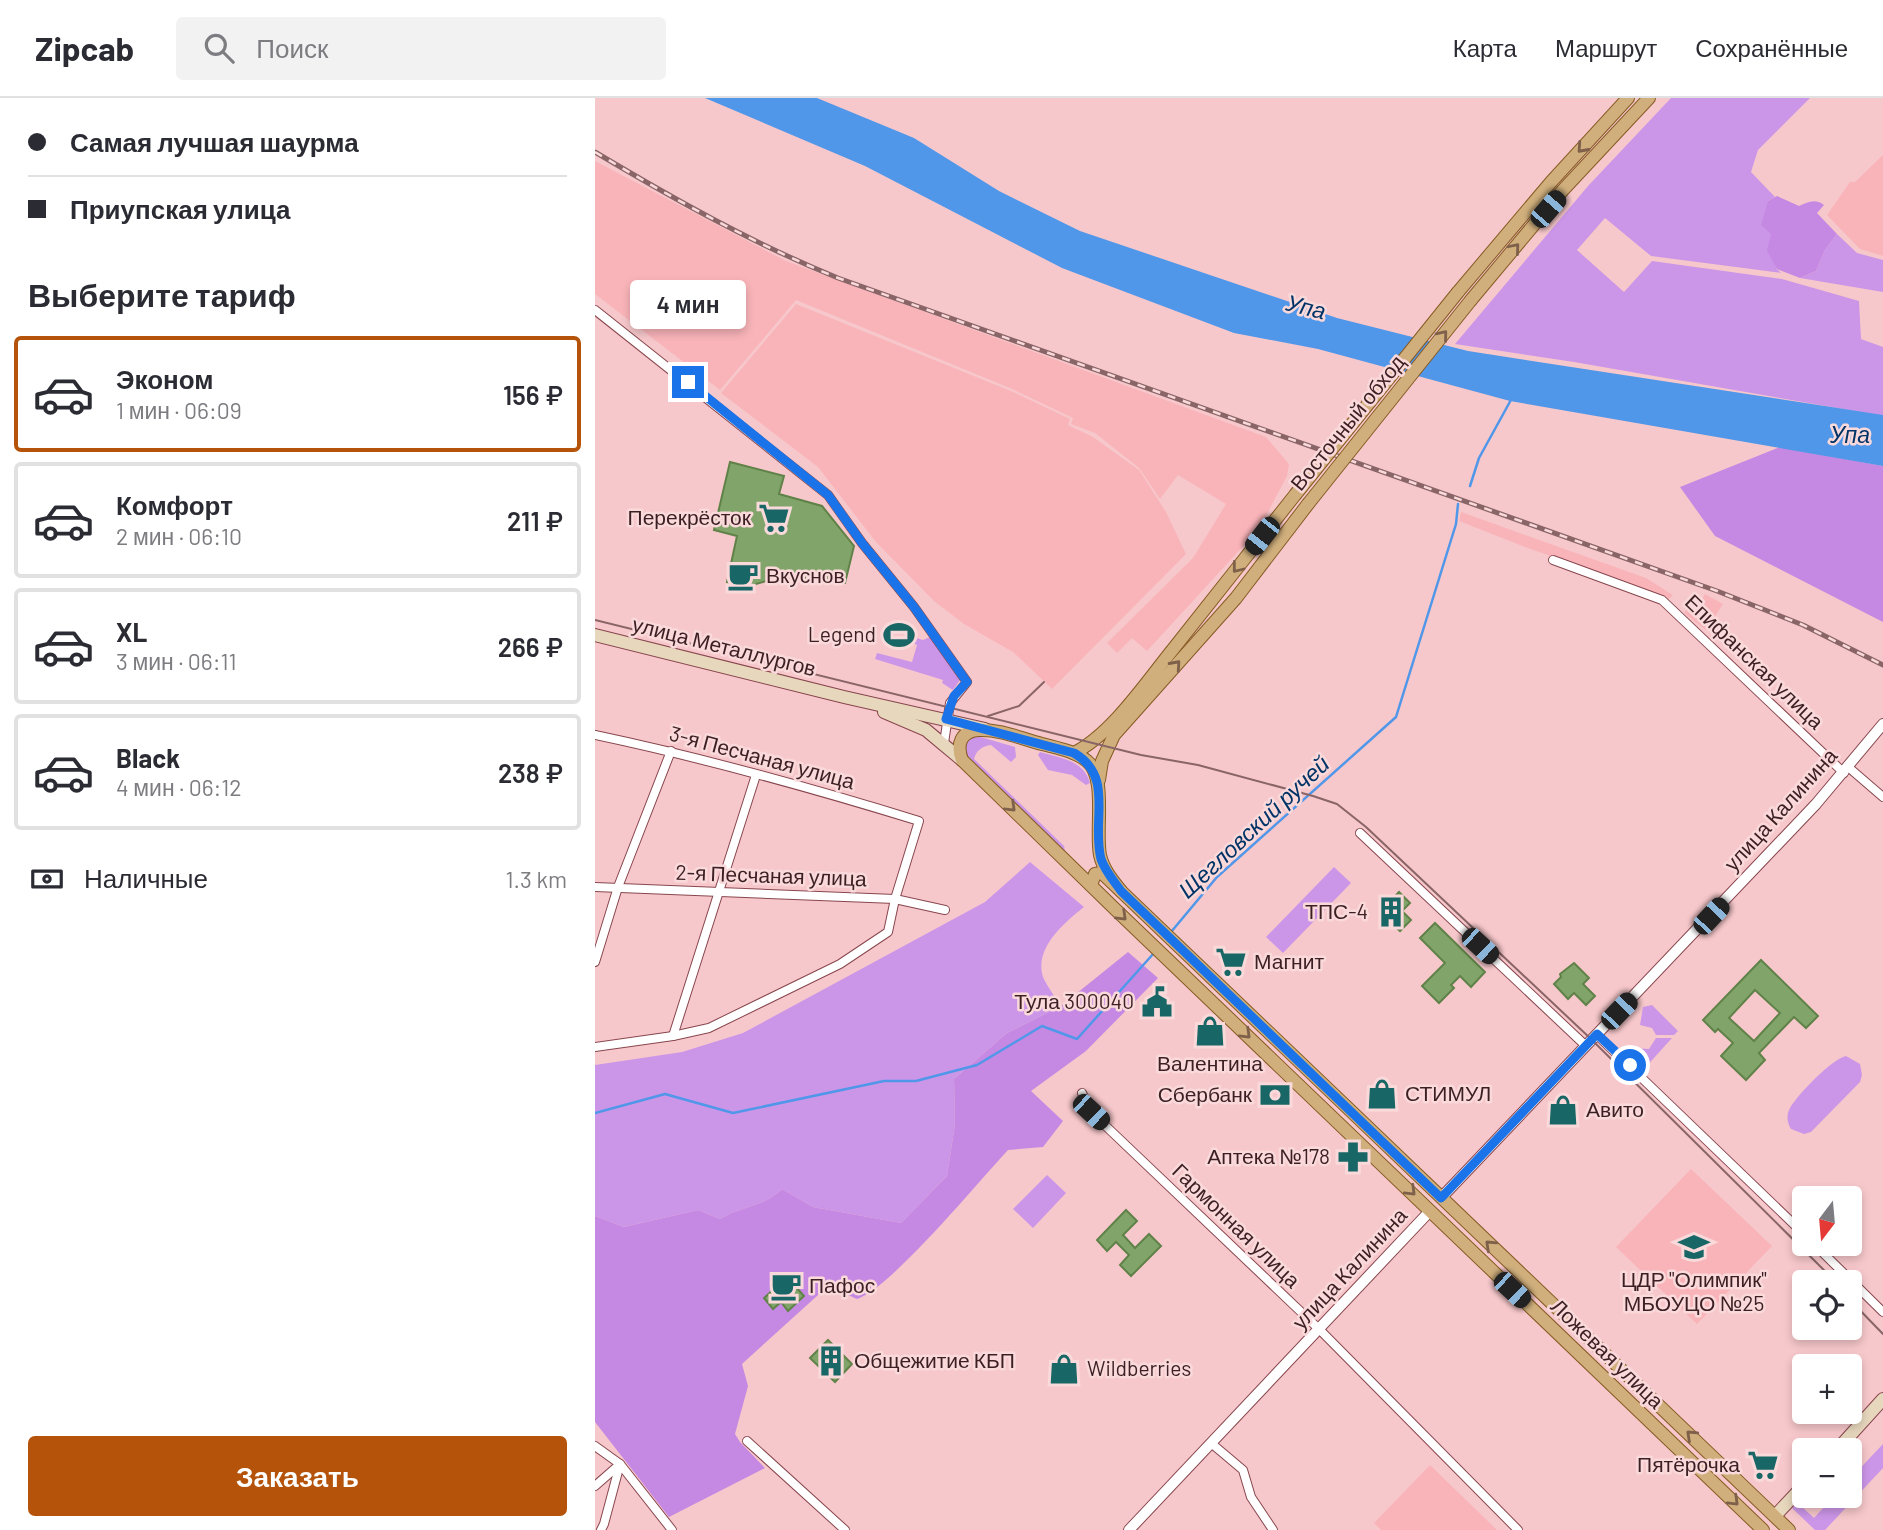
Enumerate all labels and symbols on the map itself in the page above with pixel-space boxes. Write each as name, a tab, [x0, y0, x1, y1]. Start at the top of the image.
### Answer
one-way arrow	[1577, 140, 1590, 153]
car	[1527, 186, 1570, 232]
one-way arrow	[1507, 243, 1519, 256]
callout: 4 мин	[630, 280, 746, 330]
water label: Упа	[1283, 287, 1329, 324]
one-way arrow	[1434, 331, 1447, 343]
street label: Восточный обход	[1285, 349, 1409, 495]
route end	[672, 366, 704, 398]
water label: Упа	[1829, 420, 1870, 448]
supermarket icon: Перекрёсток	[757, 501, 791, 535]
place label: Перекрёсток	[628, 504, 752, 529]
car	[1241, 513, 1284, 559]
cafe icon: Вкуснов	[726, 559, 760, 593]
one-way arrow	[1233, 560, 1246, 572]
place label: Вкуснов	[766, 562, 845, 587]
street label: Епифанская улица	[1681, 588, 1830, 734]
street label: улица Металлургов	[630, 611, 819, 680]
sports icon: Legend	[882, 618, 916, 652]
place label: Legend	[808, 621, 876, 646]
one-way arrow	[1168, 660, 1180, 673]
street label: 3-я Песчаная улица	[667, 720, 858, 793]
street label: улица Калинина	[1718, 742, 1842, 875]
water label: Щегловский ручей	[1172, 749, 1335, 903]
one-way arrow	[1003, 799, 1016, 812]
street label: 2-я Песчаная улица	[675, 859, 867, 890]
car	[1689, 893, 1734, 939]
building icon: ТПС-4	[1374, 895, 1408, 929]
place label: ТПС-4	[1305, 898, 1368, 923]
one-way arrow	[1114, 907, 1127, 920]
car	[1458, 924, 1503, 968]
supermarket icon: Магнит	[1214, 945, 1248, 979]
place label: Магнит	[1254, 948, 1324, 973]
public building icon: Тула 300040	[1140, 985, 1174, 1019]
place label: Тула 300040	[1014, 988, 1134, 1013]
car	[1597, 989, 1642, 1033]
shop icon: Валентина	[1193, 1014, 1227, 1048]
one-way arrow	[1238, 1026, 1251, 1039]
route start	[1614, 1049, 1646, 1081]
place label: Валентина	[1157, 1050, 1263, 1075]
shop icon: СТИМУЛ	[1365, 1077, 1399, 1111]
bank icon: Сбербанк	[1258, 1078, 1292, 1112]
place label: СТИМУЛ	[1405, 1080, 1491, 1105]
place label: Сбербанк	[1158, 1081, 1253, 1106]
car	[1069, 1090, 1114, 1134]
shop icon: Авито	[1546, 1093, 1580, 1127]
place label: Авито	[1586, 1096, 1644, 1121]
pharmacy icon: Аптека №178	[1336, 1140, 1370, 1174]
place label: Аптека №178	[1207, 1143, 1330, 1168]
street label: Гармонная улица	[1168, 1158, 1306, 1292]
one-way arrow	[1402, 1183, 1415, 1196]
north arrow	[1792, 1186, 1862, 1256]
street label: улица Калинина	[1286, 1202, 1412, 1334]
school or university icon: ЦДР "Олимпик" МБОУЦО №25	[1677, 1230, 1711, 1264]
one-way arrow	[1485, 1240, 1498, 1253]
place label: ЦДР "Олимпик" МБОУЦО №25	[1621, 1266, 1767, 1315]
car	[1490, 1268, 1535, 1312]
cafe icon: Пафос	[769, 1269, 803, 1303]
place label: Пафос	[809, 1272, 875, 1297]
street label: Ложевая улица	[1547, 1293, 1670, 1413]
building icon: Общежитие КБП	[814, 1344, 848, 1378]
place label: Общежитие КБП	[854, 1347, 1015, 1372]
shop icon: Wildberries	[1047, 1352, 1081, 1386]
place label: Wildberries	[1087, 1355, 1191, 1380]
one-way arrow	[1686, 1430, 1699, 1443]
supermarket icon: Пятёрочка	[1746, 1448, 1780, 1482]
place label: Пятёрочка	[1637, 1451, 1740, 1476]
one-way arrow	[1726, 1493, 1739, 1506]

